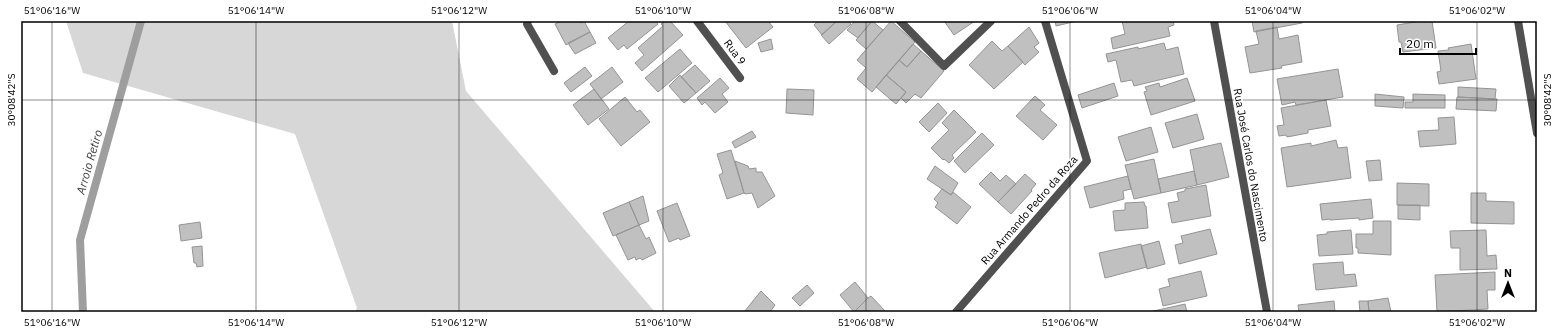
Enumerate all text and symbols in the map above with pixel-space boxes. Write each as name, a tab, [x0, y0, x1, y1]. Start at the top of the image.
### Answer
text: 51°06'16"W	[24, 4, 80, 17]
text: 51°06'14"W	[228, 4, 284, 17]
text: 51°06'12"W	[431, 4, 487, 17]
text: 51°06'10"W	[635, 4, 691, 17]
text: 51°06'08"W	[838, 4, 894, 17]
text: 51°06'06"W	[1042, 4, 1098, 17]
text: 51°06'04"W	[1245, 4, 1301, 17]
text: 51°06'02"W	[1449, 4, 1505, 17]
scale bar	[1400, 30, 1476, 56]
street label: Rua 9	[721, 36, 749, 68]
text: 20 m	[1406, 36, 1434, 51]
text: 30°08'42"S	[5, 73, 18, 127]
text: 30°08'42"S	[1541, 73, 1554, 127]
street label: Rua José Carlos do Nascimento	[1231, 87, 1271, 243]
water label: Arroio Retiro	[72, 128, 105, 197]
street label: Rua Armando Pedro da Roza	[978, 152, 1080, 267]
north arrow	[1488, 263, 1528, 303]
text: N	[1504, 266, 1512, 280]
text: 51°06'16"W	[24, 316, 80, 329]
text: 51°06'14"W	[228, 316, 284, 329]
text: 51°06'12"W	[431, 316, 487, 329]
text: 51°06'10"W	[635, 316, 691, 329]
text: 51°06'08"W	[838, 316, 894, 329]
text: 51°06'06"W	[1042, 316, 1098, 329]
text: 51°06'04"W	[1245, 316, 1301, 329]
text: 51°06'02"W	[1449, 316, 1505, 329]

